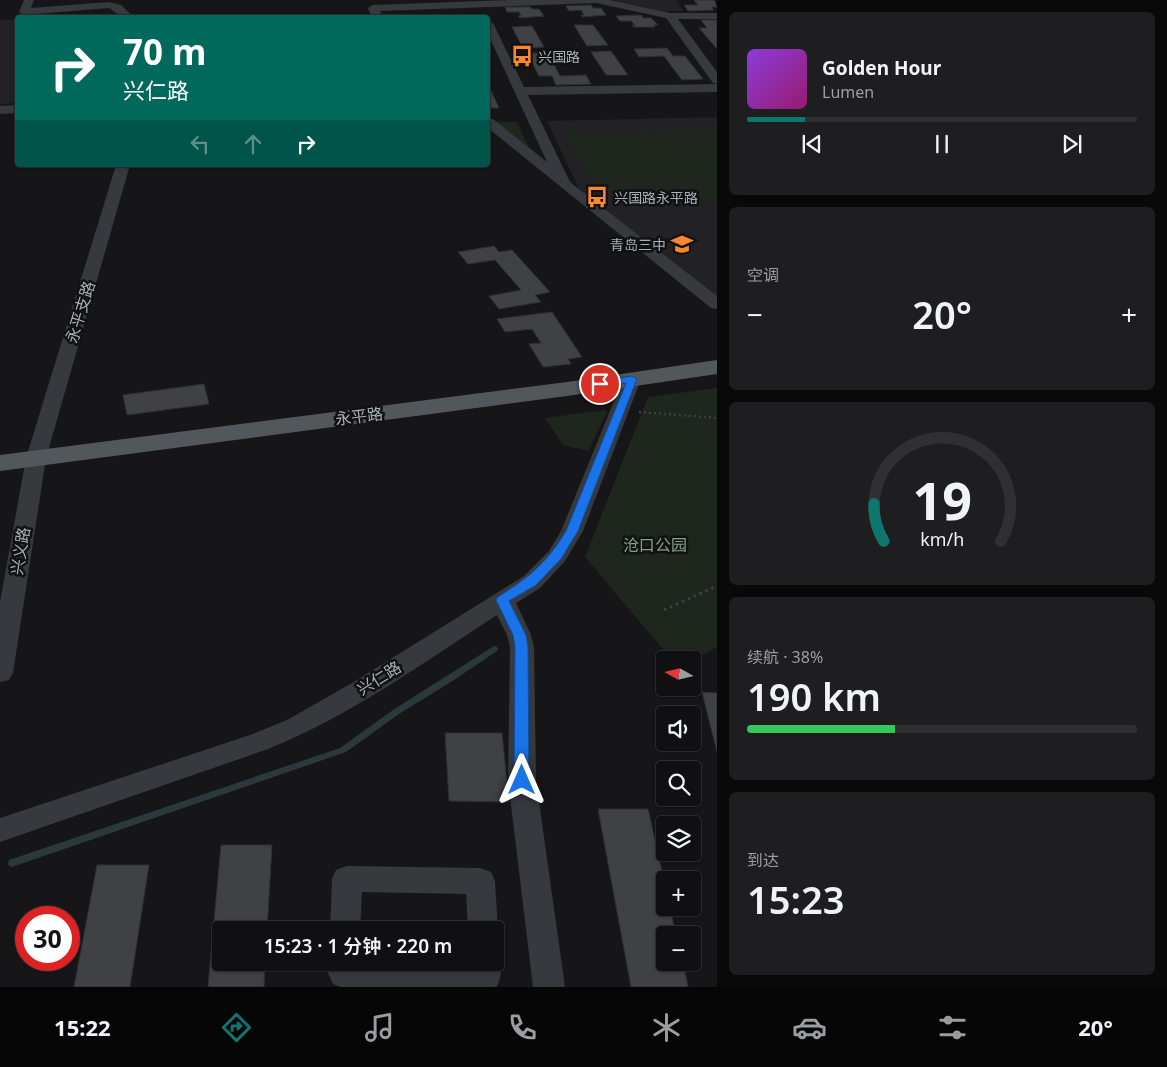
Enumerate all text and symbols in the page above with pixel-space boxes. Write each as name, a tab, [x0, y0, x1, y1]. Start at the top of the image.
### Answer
text: 70 m	[123, 28, 206, 75]
icon: right	[40, 35, 105, 100]
bus stop icon: 兴国路	[509, 43, 535, 69]
place label: 兴国路	[538, 47, 580, 66]
text: Golden Hour	[822, 55, 941, 81]
text: 兴仁路	[123, 75, 189, 105]
text: Lumen	[822, 81, 874, 103]
icon: left	[186, 130, 214, 158]
icon: ahead	[239, 130, 267, 158]
icon: right	[292, 130, 320, 158]
icon: previous	[798, 130, 826, 158]
icon: pause	[928, 130, 956, 158]
icon: next	[1058, 130, 1086, 158]
bus stop icon: 兴国路永平路	[584, 184, 610, 210]
place label: 兴国路永平路	[614, 188, 698, 207]
school or university icon: 青岛三中	[669, 231, 695, 257]
place label: 青岛三中	[610, 235, 666, 254]
text: 空调	[747, 264, 779, 286]
street label: 永平支路	[60, 278, 100, 346]
text: 20°	[912, 288, 972, 340]
text: −	[747, 295, 763, 333]
text: +	[1121, 295, 1137, 333]
pin	[579, 363, 621, 405]
icon: arrive	[586, 370, 614, 398]
street label: 永平路	[334, 402, 384, 430]
text: 19	[912, 464, 972, 535]
street label: 兴义路	[5, 526, 35, 576]
text: km/h	[920, 527, 964, 551]
park label: 沧口公园	[623, 534, 687, 556]
text: 续航 · 38%	[747, 646, 823, 668]
north arrow	[656, 651, 701, 696]
map controls	[656, 651, 701, 971]
street label: 兴仁路	[353, 656, 405, 700]
text: 190 km	[747, 670, 881, 722]
button: sound	[656, 706, 701, 751]
position arrow	[495, 753, 547, 805]
button: search	[656, 761, 701, 806]
button: layers	[656, 816, 701, 861]
text: 到达	[747, 849, 779, 871]
button: +	[656, 871, 701, 916]
text: 15:23	[747, 873, 844, 925]
speed limit sign: 30	[15, 906, 80, 971]
button: −	[656, 926, 701, 971]
text: 15:23 · 1 分钟 · 220 m	[264, 933, 452, 959]
icon: directions	[219, 1010, 254, 1045]
icon: music	[362, 1010, 397, 1045]
icon: phone	[505, 1010, 540, 1045]
icon: climate	[649, 1010, 684, 1045]
icon: car	[792, 1010, 827, 1045]
icon: filters	[935, 1010, 970, 1045]
text: 15:22	[54, 1012, 111, 1042]
text: 20°	[1078, 1012, 1113, 1042]

